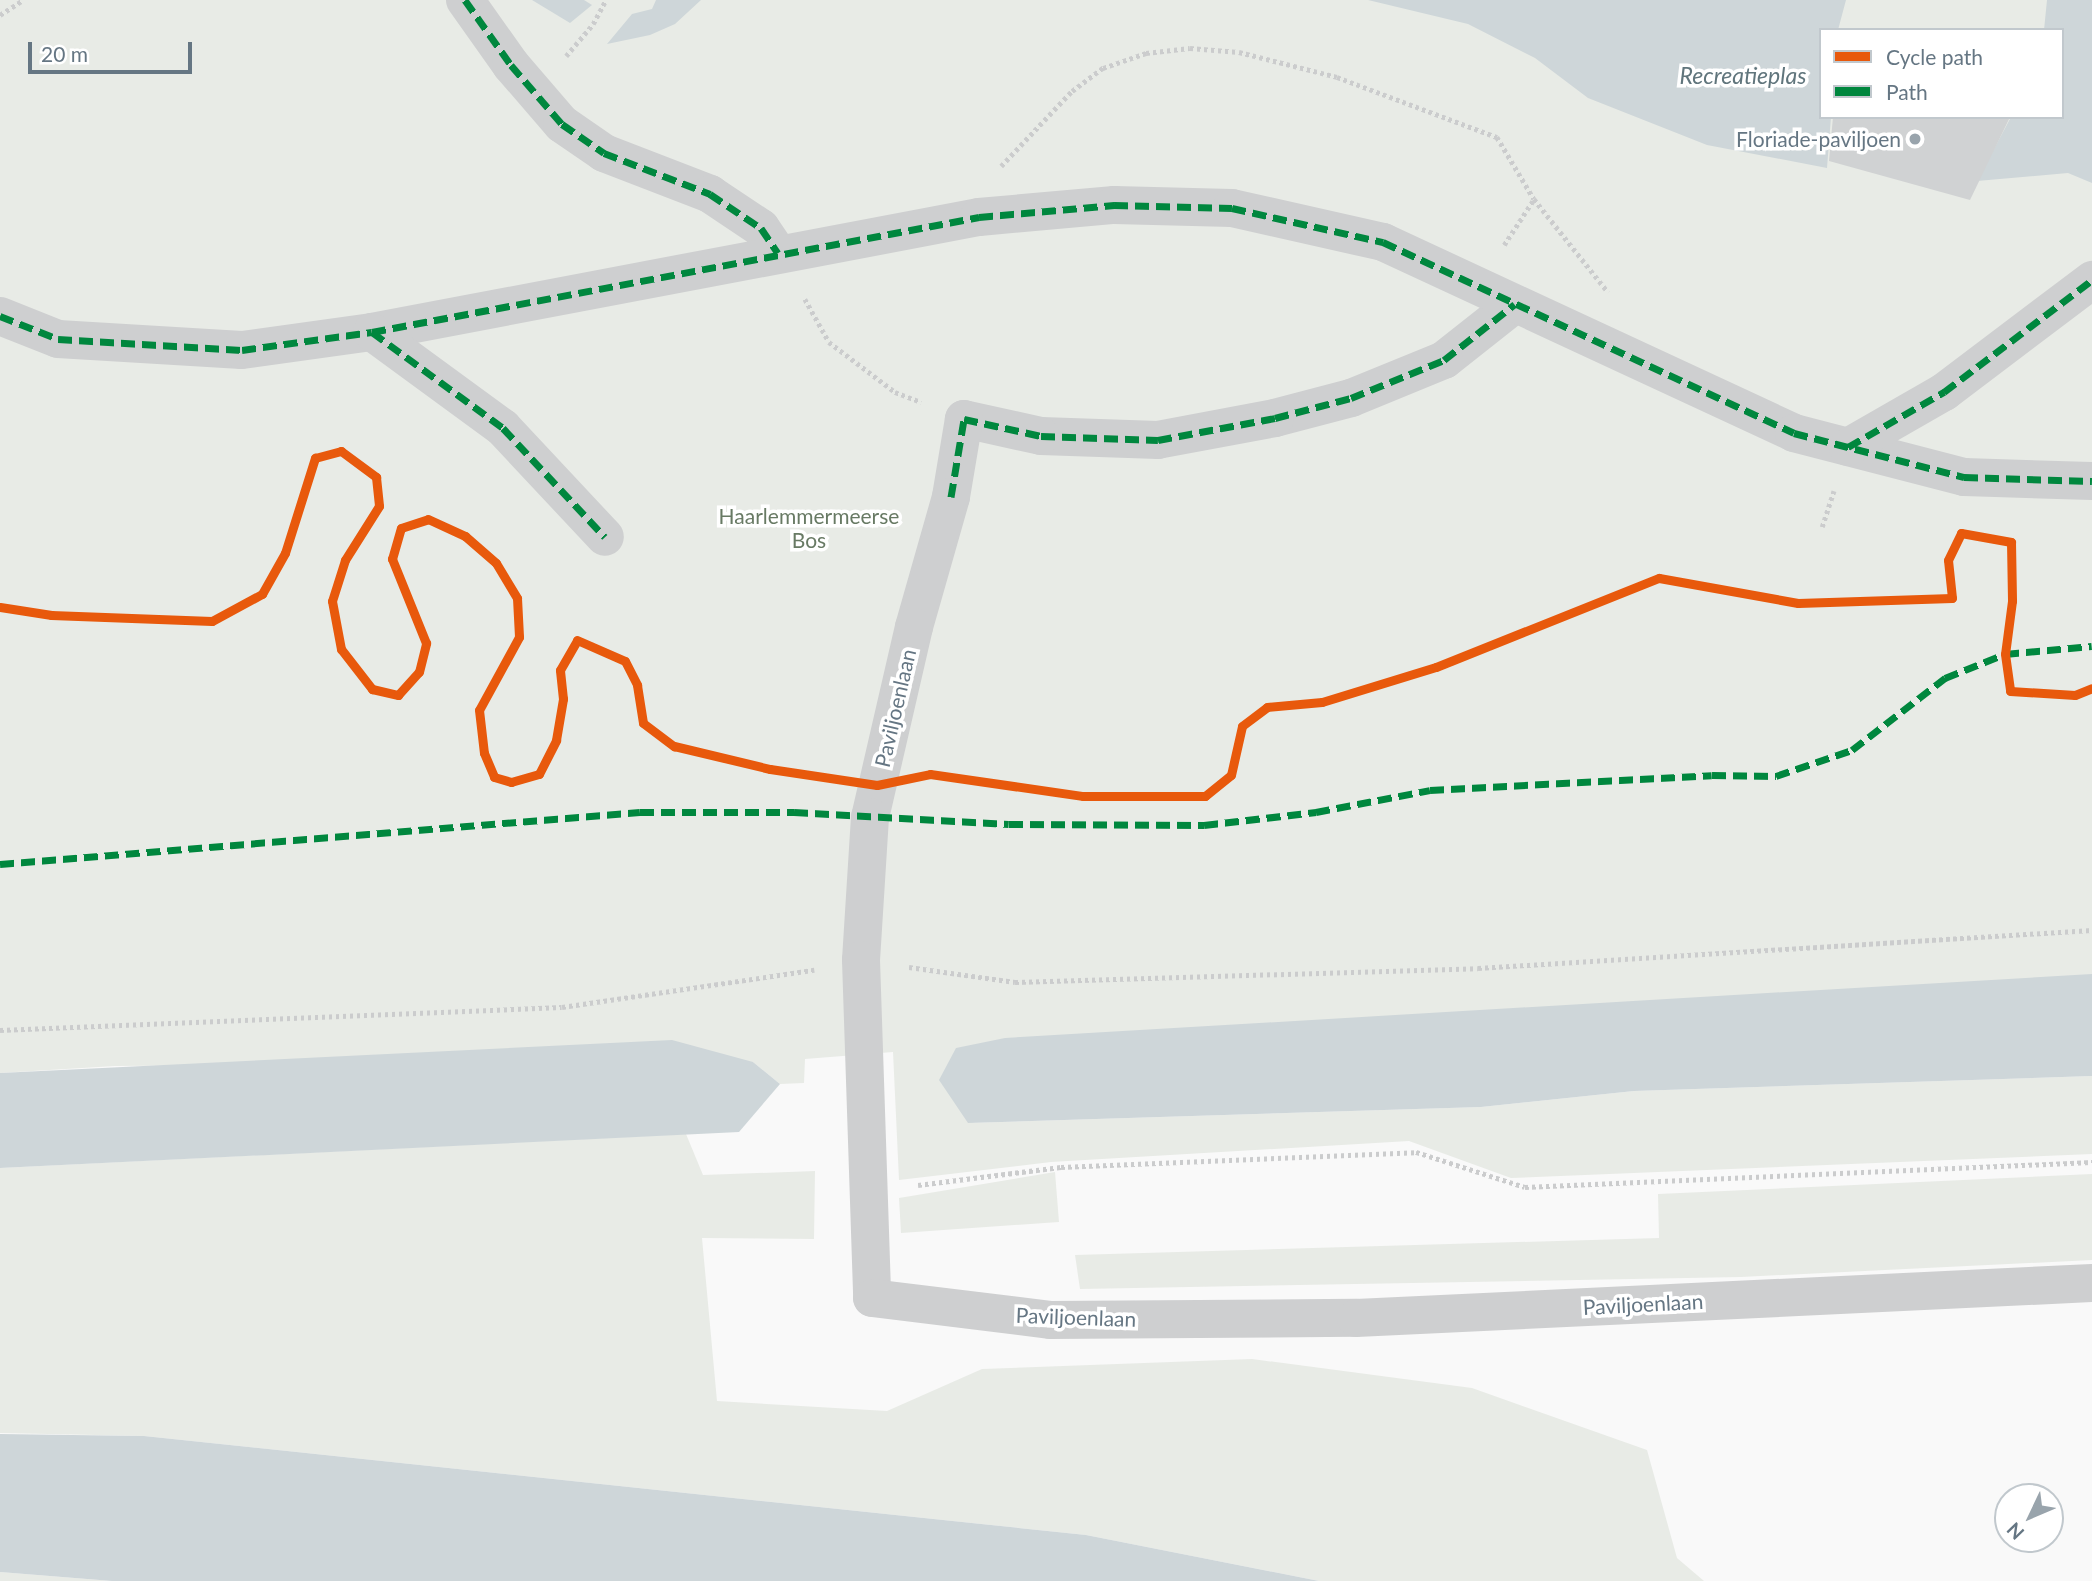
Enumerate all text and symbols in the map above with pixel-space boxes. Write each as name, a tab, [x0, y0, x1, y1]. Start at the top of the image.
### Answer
scale bar	[32, 28, 196, 72]
legend	[1819, 28, 2064, 119]
text: 20 m	[41, 41, 88, 66]
text: Cycle path	[1886, 44, 1983, 69]
water label: Recreatieplas	[1680, 61, 1806, 89]
text: Path	[1886, 79, 1928, 104]
place label: Floriade-paviljoen	[1736, 126, 1901, 152]
marker: Floriade-paviljoen	[1907, 131, 1923, 147]
park label: Haarlemmermeerse Bos	[719, 503, 899, 553]
street label: Paviljoenlaan	[869, 646, 921, 770]
street label: Paviljoenlaan	[1582, 1288, 1704, 1320]
street label: Paviljoenlaan	[1015, 1302, 1137, 1332]
north arrow	[1994, 1483, 2064, 1553]
text: N	[2002, 1518, 2028, 1545]

